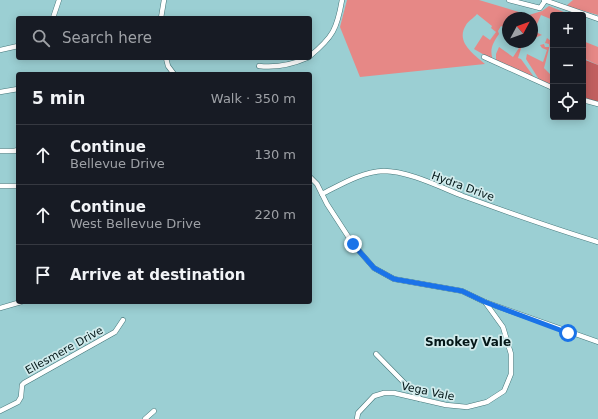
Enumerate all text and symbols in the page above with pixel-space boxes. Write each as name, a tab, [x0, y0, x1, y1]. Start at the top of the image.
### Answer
north arrow	[502, 12, 538, 48]
map controls	[550, 12, 586, 120]
button: +	[550, 12, 586, 48]
search box	[16, 16, 312, 60]
icon: search	[30, 27, 52, 49]
text: Search here	[62, 29, 152, 47]
button: −	[550, 48, 586, 84]
button: locate	[550, 84, 586, 120]
text: 5 min	[32, 88, 85, 108]
text: Walk · 350 m	[211, 91, 296, 106]
text: Continue	[70, 138, 146, 156]
icon: ahead	[32, 144, 54, 166]
text: 130 m	[254, 147, 296, 162]
text: Bellevue Drive	[70, 156, 165, 171]
street label: Hydra Drive	[430, 169, 496, 204]
text: Continue	[70, 198, 146, 216]
icon: ahead	[32, 204, 54, 226]
text: 220 m	[254, 207, 296, 222]
text: West Bellevue Drive	[70, 216, 201, 231]
route end	[344, 235, 362, 253]
icon: arrive	[32, 264, 54, 286]
text: Arrive at destination	[70, 266, 245, 284]
street label: Ellesmere Drive	[23, 324, 106, 377]
route start	[559, 324, 577, 342]
district label: Smokey Vale	[425, 335, 511, 349]
street label: Vega Vale	[400, 380, 456, 403]

